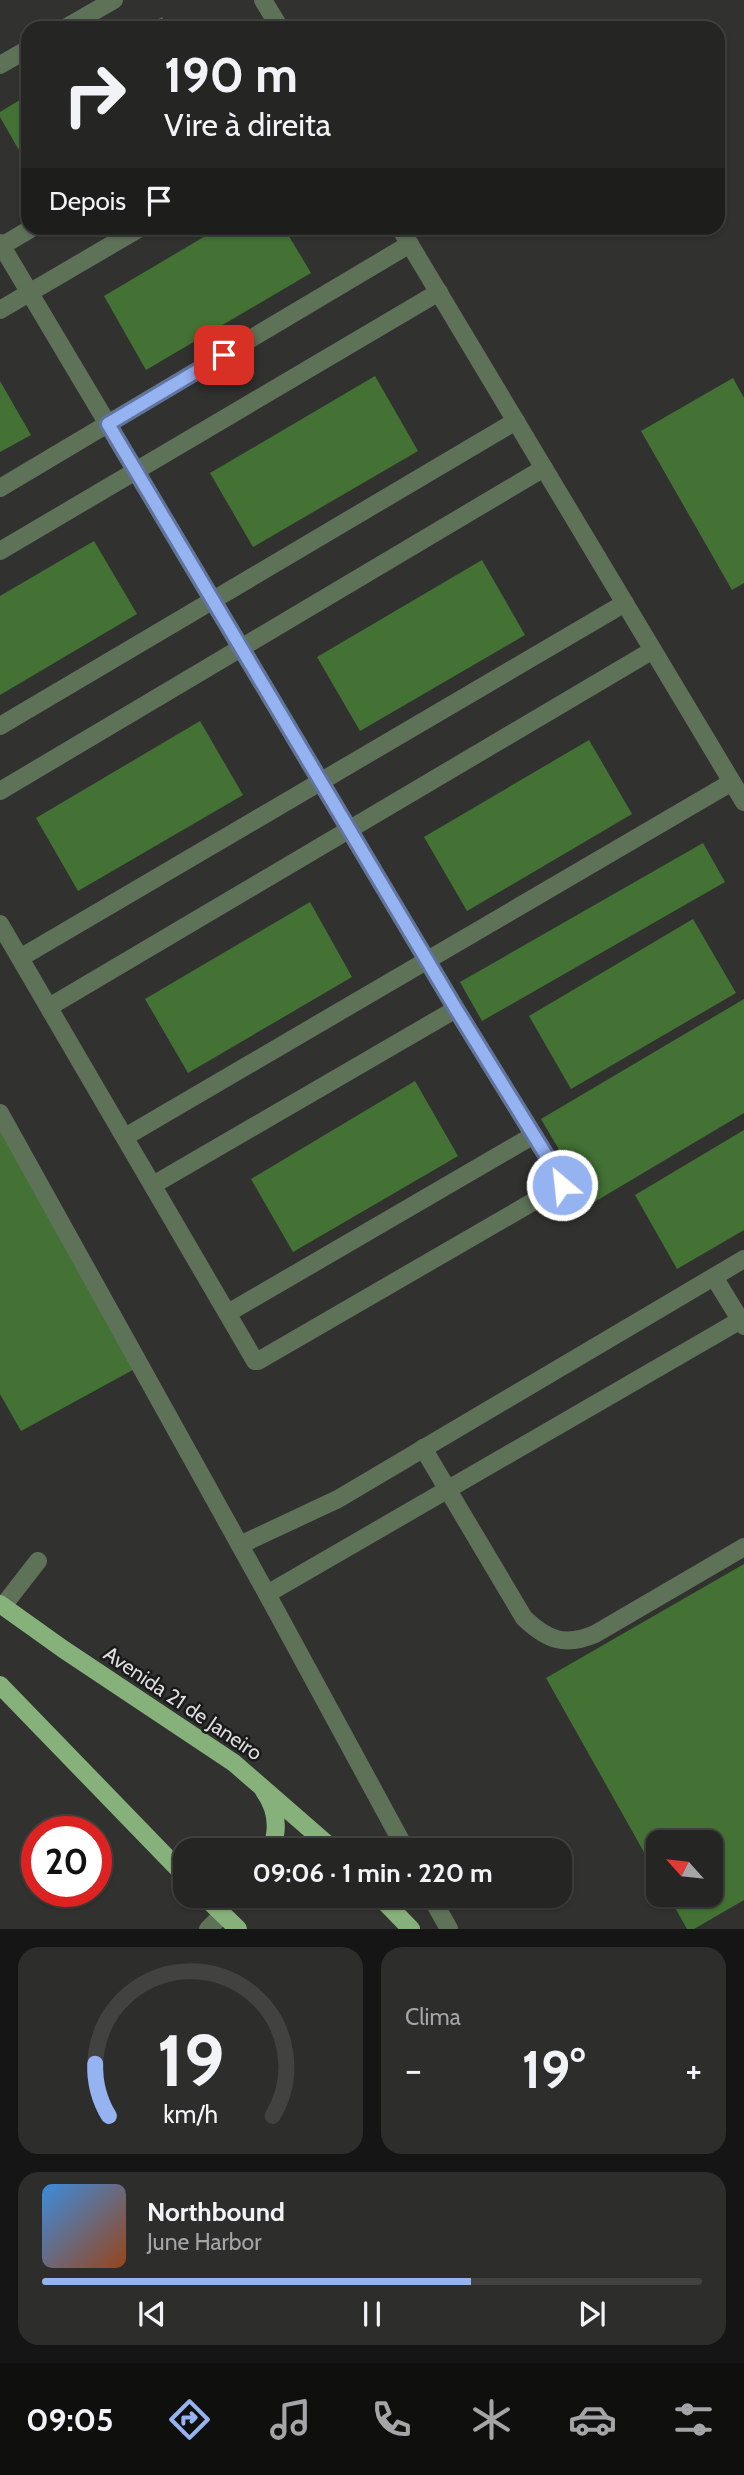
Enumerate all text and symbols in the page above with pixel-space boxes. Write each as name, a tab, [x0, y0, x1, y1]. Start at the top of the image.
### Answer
text: 190 m	[164, 45, 298, 104]
icon: right	[49, 49, 140, 140]
text: Vire à direita	[164, 105, 331, 144]
icon: arrive	[140, 182, 178, 220]
text: Depois	[49, 185, 126, 217]
pin	[194, 325, 254, 385]
icon: arrive	[205, 336, 243, 374]
position arrow	[525, 1148, 599, 1222]
street label: Avenida 21 de Janeiro	[99, 1641, 267, 1765]
speed limit sign: 20	[21, 1816, 112, 1907]
north arrow	[646, 1830, 723, 1908]
map controls	[646, 1830, 723, 1907]
text: 09:06 · 1 min · 220 m	[252, 1857, 493, 1889]
text: Clima	[405, 2003, 461, 2031]
text: 19	[157, 2017, 224, 2105]
text: 19°	[522, 2038, 585, 2101]
text: −	[405, 2046, 422, 2093]
text: +	[685, 2046, 702, 2093]
text: km/h	[163, 2099, 218, 2129]
text: Northbound	[147, 2196, 285, 2228]
text: June Harbor	[147, 2228, 261, 2256]
icon: previous	[133, 2295, 171, 2333]
icon: pause	[353, 2295, 391, 2333]
icon: next	[573, 2295, 611, 2333]
icon: directions	[165, 2395, 214, 2444]
icon: music	[266, 2395, 315, 2444]
icon: phone	[367, 2395, 416, 2444]
icon: climate	[467, 2395, 516, 2444]
icon: car	[568, 2395, 617, 2444]
icon: filters	[669, 2395, 718, 2444]
text: 09:05	[26, 2400, 113, 2439]

